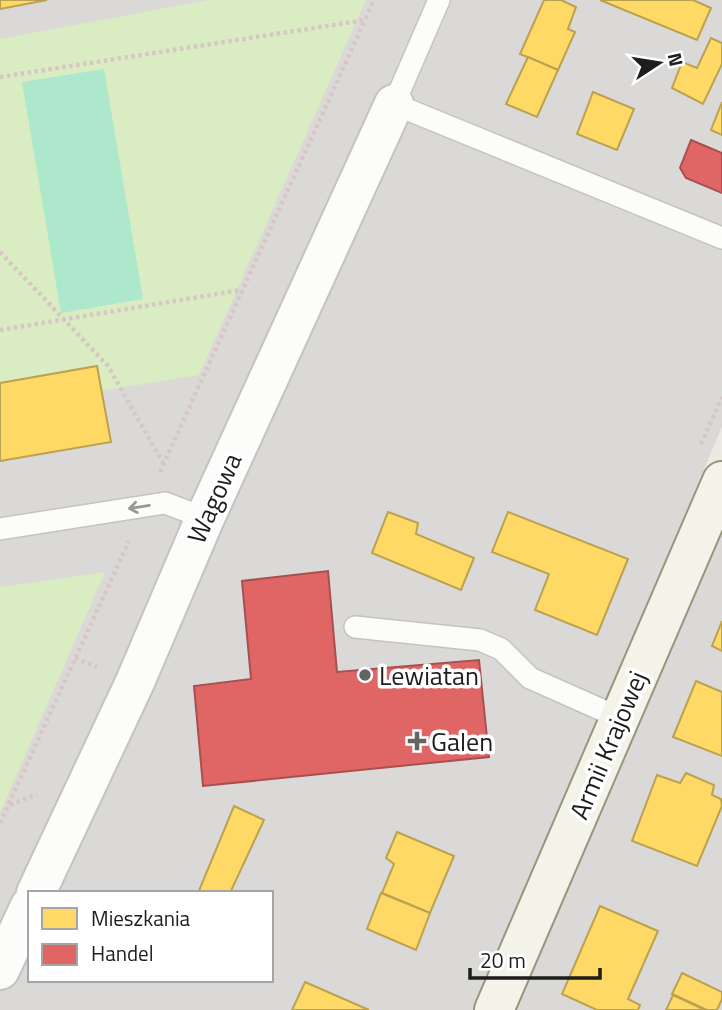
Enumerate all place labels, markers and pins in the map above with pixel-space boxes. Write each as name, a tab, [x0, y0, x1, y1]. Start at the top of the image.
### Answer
place label: Lewiatan	[379, 656, 479, 695]
marker: Lewiatan	[357, 667, 373, 683]
place label: Galen	[431, 722, 493, 761]
marker: Galen	[409, 733, 425, 749]

